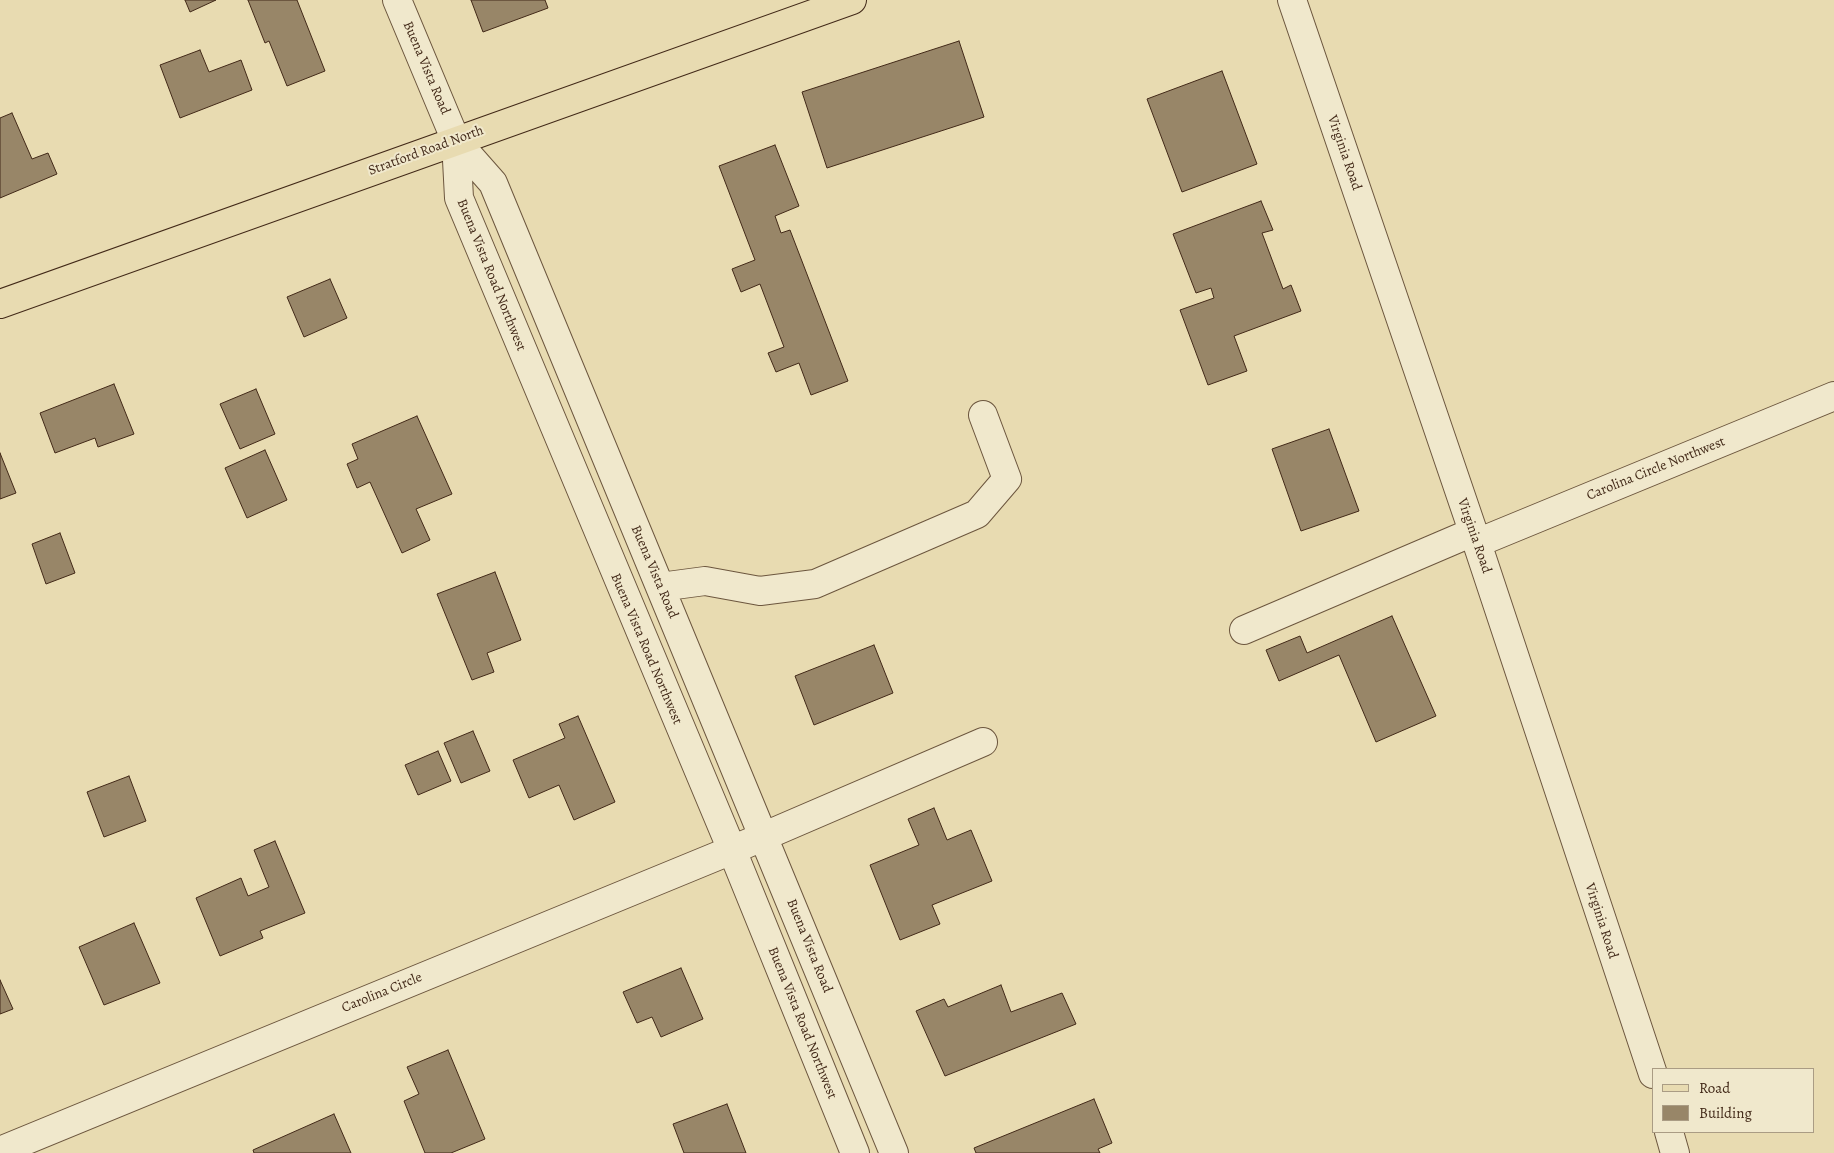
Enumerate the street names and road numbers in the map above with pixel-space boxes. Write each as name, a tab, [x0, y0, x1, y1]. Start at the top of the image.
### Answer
street label: Buena Vista Road	[399, 19, 453, 117]
street label: Virginia Road	[1323, 113, 1365, 193]
street label: Stratford Road North	[366, 122, 486, 180]
street label: Buena Vista Road Northwest	[453, 196, 529, 354]
street label: Carolina Circle Northwest	[1584, 433, 1728, 505]
street label: Virginia Road	[1453, 496, 1495, 576]
street label: Buena Vista Road	[627, 523, 681, 621]
street label: Buena Vista Road Northwest	[606, 571, 686, 727]
street label: Virginia Road	[1581, 881, 1621, 961]
street label: Buena Vista Road	[783, 897, 835, 995]
street label: Buena Vista Road Northwest	[764, 944, 840, 1102]
street label: Carolina Circle	[339, 969, 425, 1017]

